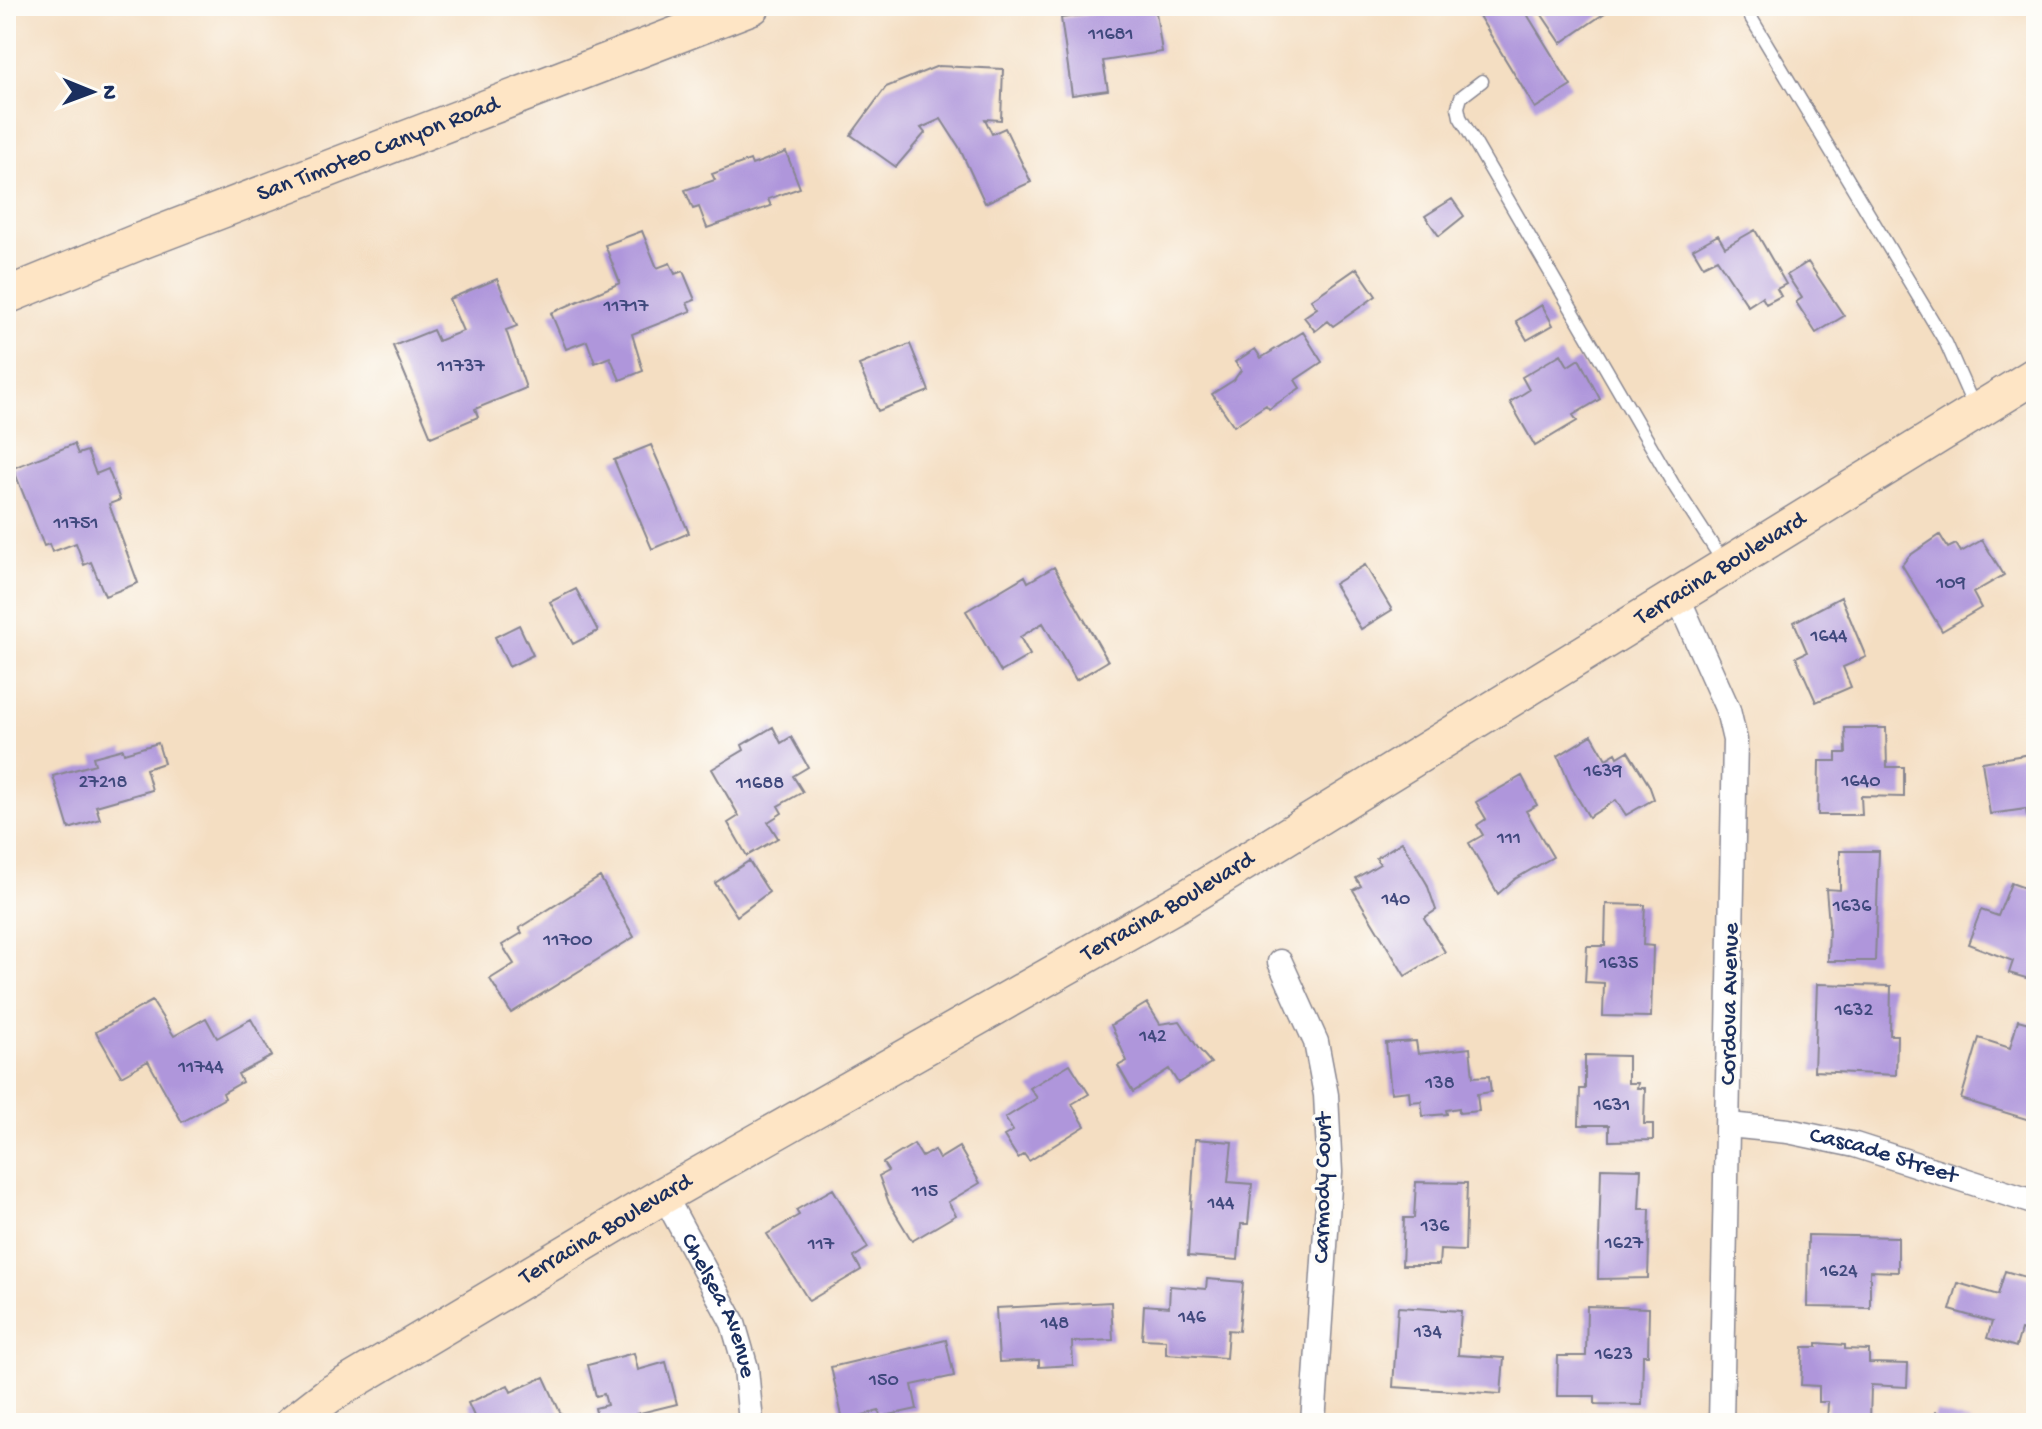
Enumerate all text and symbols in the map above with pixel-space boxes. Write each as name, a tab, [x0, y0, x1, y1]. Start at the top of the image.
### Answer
house number: 11681	[1087, 24, 1134, 47]
north arrow	[52, 52, 132, 132]
text: N	[95, 85, 121, 100]
street label: San Timoteo Canyon Road	[253, 89, 505, 209]
house number: 11717	[602, 296, 649, 319]
house number: 11737	[436, 356, 485, 379]
street label: Terracina Boulevard	[1628, 504, 1813, 634]
house number: 11751	[52, 513, 99, 536]
house number: 109	[1935, 573, 1966, 596]
house number: 1644	[1809, 626, 1848, 649]
house number: 1639	[1583, 761, 1622, 784]
house number: 1640	[1840, 771, 1881, 794]
house number: 27218	[78, 772, 128, 795]
house number: 11688	[735, 773, 784, 796]
house number: 111	[1496, 828, 1521, 851]
street label: Terracina Boulevard	[1074, 844, 1262, 970]
house number: 140	[1381, 889, 1410, 912]
house number: 1636	[1832, 896, 1872, 919]
street label: Cordova Avenue	[1715, 922, 1747, 1085]
house number: 11700	[542, 930, 593, 953]
house number: 1635	[1598, 953, 1639, 976]
house number: 1632	[1834, 1000, 1873, 1023]
house number: 142	[1138, 1026, 1167, 1049]
house number: 11744	[177, 1057, 224, 1080]
house number: 138	[1424, 1073, 1455, 1096]
house number: 1631	[1593, 1095, 1630, 1118]
street label: Carmody Court	[1308, 1110, 1340, 1264]
street label: Cascade Street	[1807, 1121, 1963, 1192]
street label: Terracina Boulevard	[513, 1167, 699, 1293]
house number: 115	[911, 1181, 938, 1204]
house number: 144	[1206, 1193, 1235, 1216]
house number: 136	[1420, 1216, 1450, 1239]
street label: Chelsea Avenue	[673, 1229, 761, 1380]
house number: 1627	[1604, 1233, 1644, 1256]
house number: 117	[807, 1234, 835, 1257]
house number: 1624	[1819, 1261, 1858, 1284]
house number: 146	[1177, 1307, 1207, 1330]
house number: 148	[1040, 1313, 1069, 1336]
house number: 134	[1413, 1322, 1442, 1345]
house number: 1623	[1594, 1344, 1633, 1367]
house number: 150	[868, 1370, 899, 1393]

